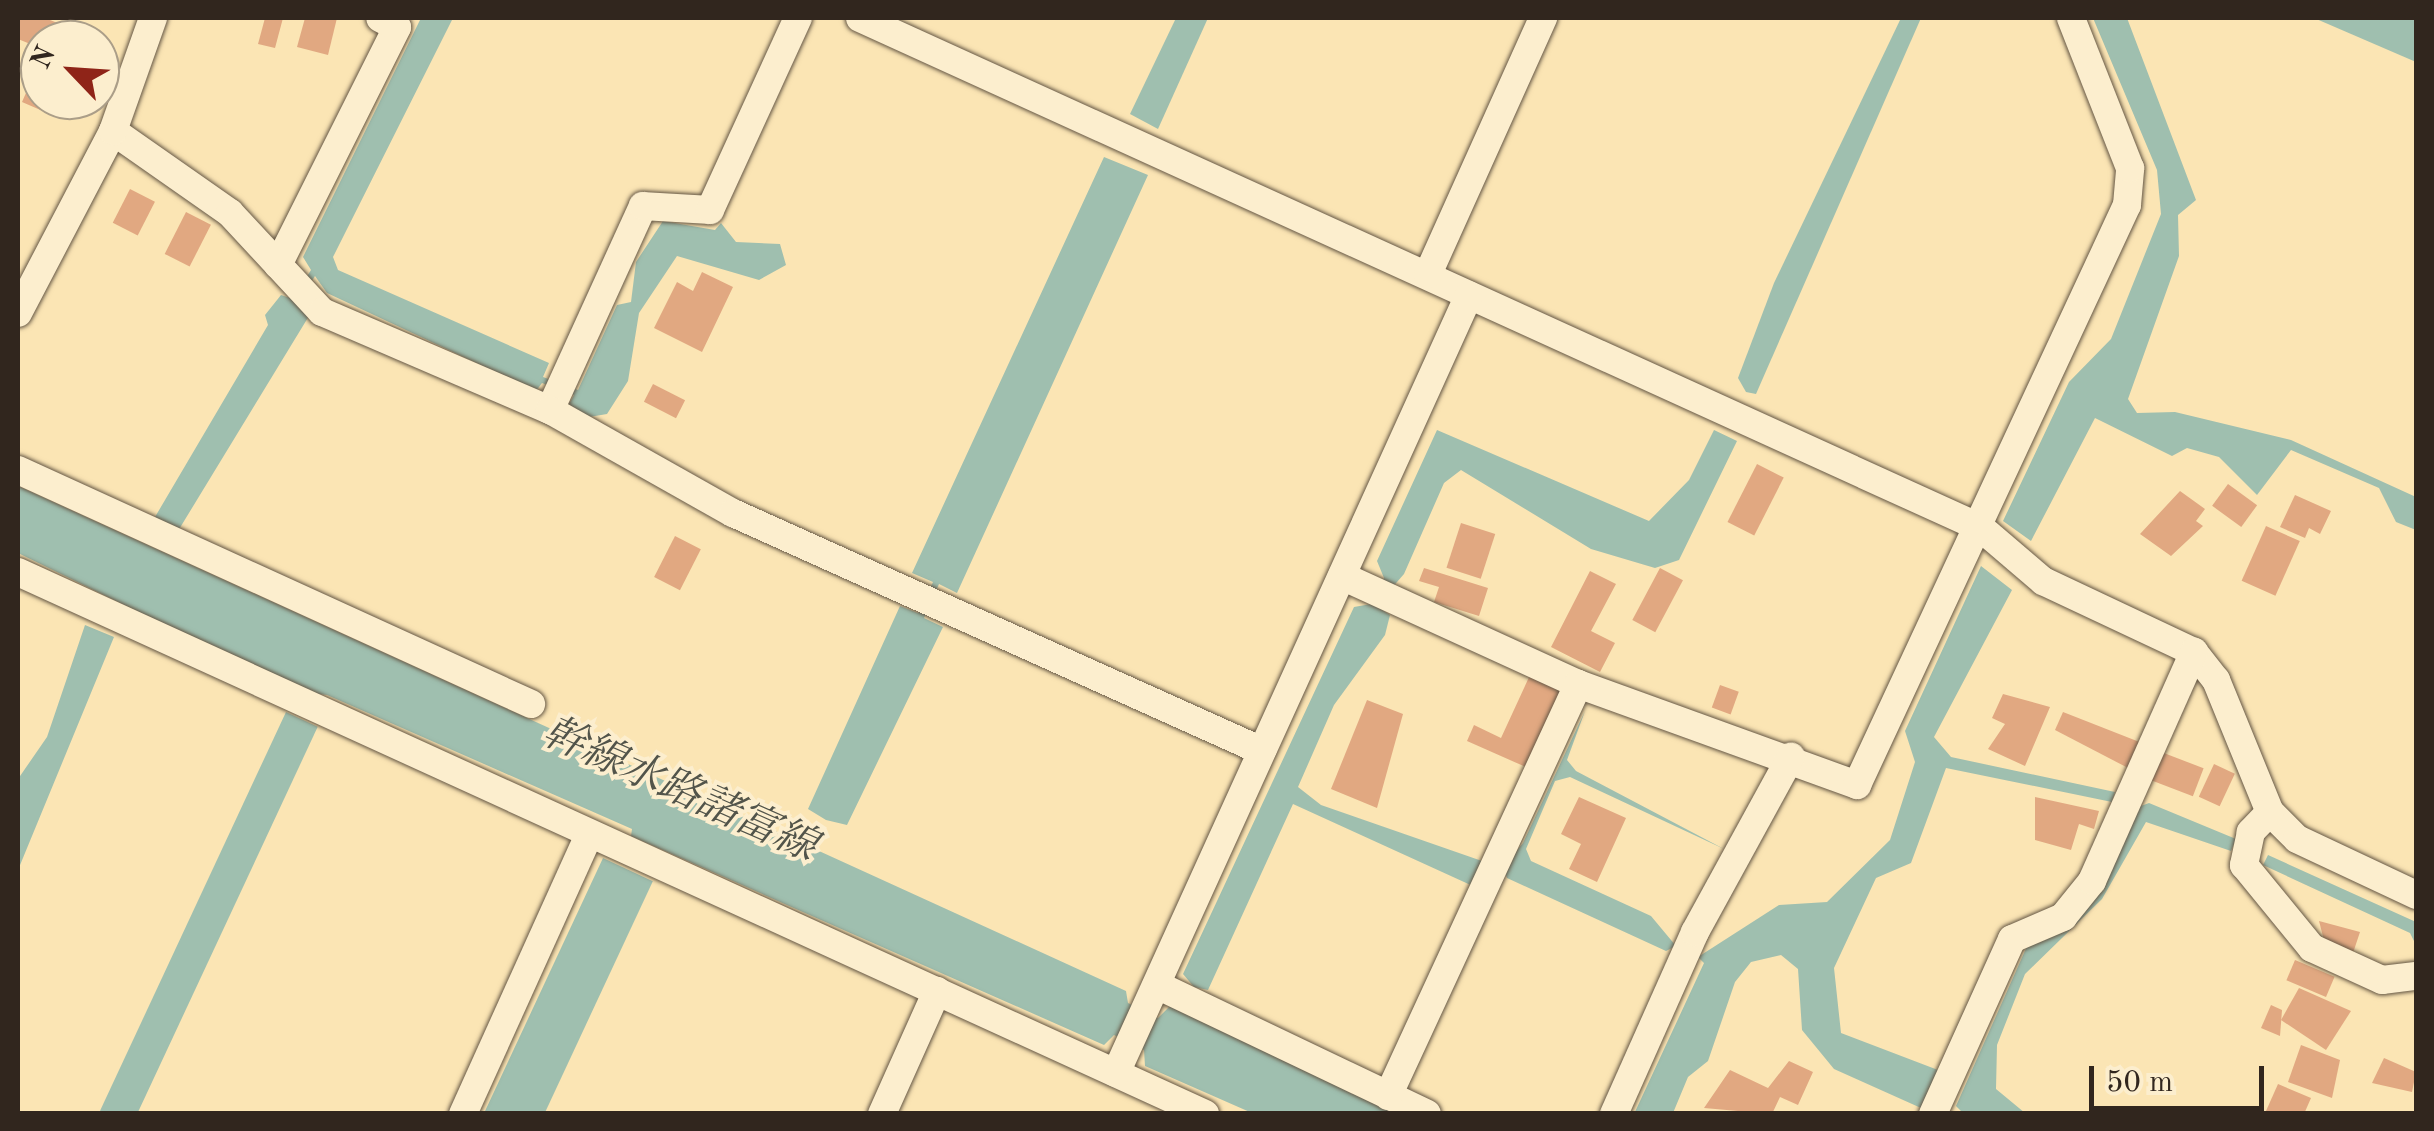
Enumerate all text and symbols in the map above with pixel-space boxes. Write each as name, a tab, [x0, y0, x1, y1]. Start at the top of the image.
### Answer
north arrow	[20, 20, 120, 120]
text: N	[27, 43, 62, 74]
water label: 幹線水路諸富線	[534, 708, 824, 874]
scale bar	[2094, 1046, 2269, 1108]
text: 50 m	[2106, 1068, 2173, 1098]

